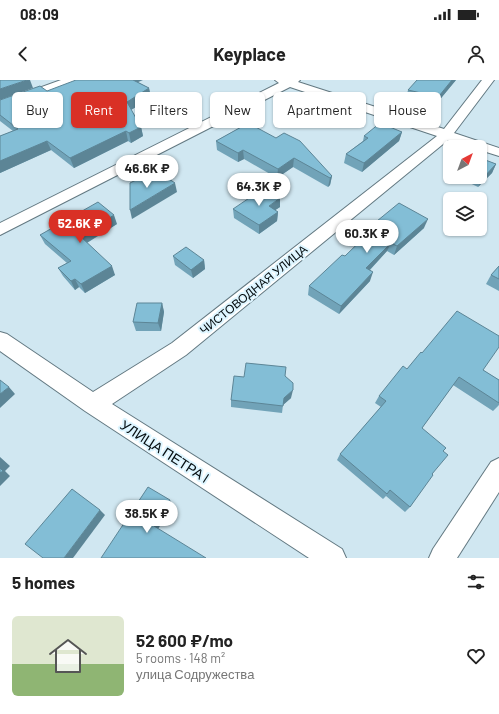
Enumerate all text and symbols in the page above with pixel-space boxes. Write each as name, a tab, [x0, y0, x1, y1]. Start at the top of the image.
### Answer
text: 08:09	[20, 5, 59, 23]
icon: back	[12, 43, 34, 65]
text: Keyplace	[213, 43, 286, 65]
icon: person	[465, 43, 487, 65]
chip: Buy	[12, 92, 63, 128]
chip: Rent	[71, 92, 127, 128]
chip: Filters	[135, 92, 202, 128]
chip: New	[210, 92, 265, 128]
chip: Apartment	[273, 92, 366, 128]
chip: House	[374, 92, 441, 128]
north arrow	[443, 140, 487, 184]
map controls	[443, 140, 487, 236]
pin: 46.6K ₽	[110, 155, 184, 189]
text: 46.6K ₽	[124, 160, 170, 176]
pin: 64.3K ₽	[222, 173, 296, 207]
text: 64.3K ₽	[236, 178, 282, 194]
button: layers	[443, 192, 487, 236]
pin: 52.6K ₽	[43, 210, 117, 244]
text: 52.6K ₽	[58, 215, 102, 231]
pin: 60.3K ₽	[330, 220, 404, 254]
text: 60.3K ₽	[345, 225, 389, 241]
street label: ЧИСТОВОДНАЯ УЛИЦА	[196, 241, 310, 337]
street label: УЛИЦА ПЕТРА I	[117, 416, 213, 486]
pin: 38.5K ₽	[110, 500, 184, 534]
text: 38.5K ₽	[125, 505, 169, 521]
icon: filters	[465, 571, 487, 593]
text: 5 homes	[12, 572, 75, 592]
text: 52 600 ₽/mo	[136, 630, 233, 650]
icon: home	[44, 632, 92, 680]
icon: heart	[465, 645, 487, 667]
text: 5 rooms · 148 m²	[136, 650, 225, 666]
text: улица Содружества	[136, 666, 254, 682]

